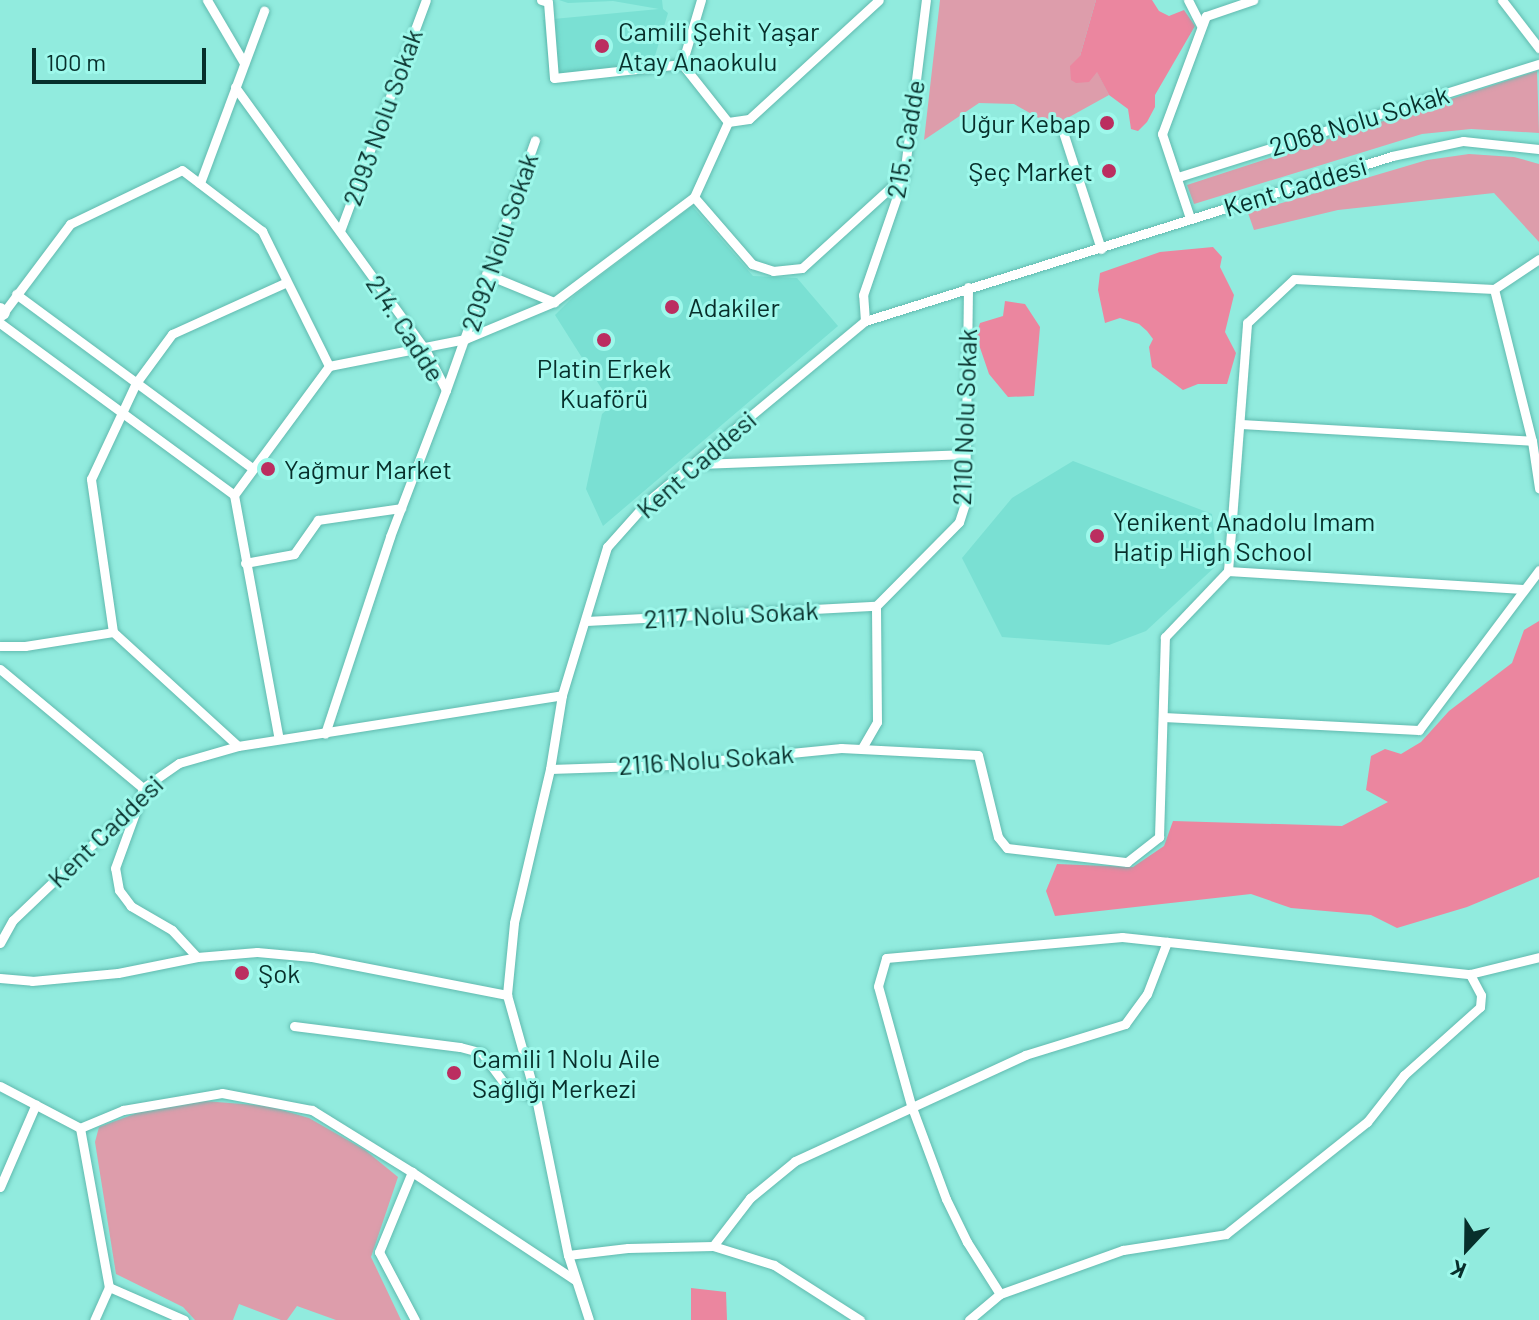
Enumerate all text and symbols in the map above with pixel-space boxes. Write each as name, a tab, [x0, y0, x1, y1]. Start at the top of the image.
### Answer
place label: Camili Şehit Yaşar Atay Anaokulu	[618, 15, 819, 76]
street label: 2093 Nolu Sokak	[336, 24, 428, 210]
scale bar	[36, 32, 210, 82]
marker: Camili Şehit Yaşar Atay Anaokulu	[593, 37, 611, 55]
text: 100 m	[46, 47, 106, 76]
street label: 215. Cadde	[879, 77, 931, 201]
street label: 2068 Nolu Sokak	[1265, 78, 1453, 162]
place label: Uğur Kebap	[960, 107, 1091, 139]
marker: Uğur Kebap	[1098, 114, 1116, 132]
street label: 2092 Nolu Sokak	[454, 149, 544, 335]
street label: Kent Caddesi	[1220, 149, 1370, 223]
place label: Şeç Market	[968, 155, 1093, 187]
marker: Şeç Market	[1100, 162, 1118, 180]
street label: 214. Cadde	[360, 269, 452, 387]
place label: Adakiler	[688, 291, 780, 323]
marker: Adakiler	[663, 298, 681, 316]
street label: 2110 Nolu Sokak	[945, 328, 983, 506]
marker: Platin Erkek Kuaförü	[595, 331, 613, 349]
place label: Platin Erkek Kuaförü	[537, 352, 671, 414]
street label: Kent Caddesi	[630, 404, 762, 524]
place label: Yağmur Market	[284, 453, 452, 485]
marker: Yağmur Market	[259, 460, 277, 478]
place label: Yenikent Anadolu Imam Hatip High School	[1113, 505, 1375, 566]
marker: Yenikent Anadolu Imam Hatip High School	[1088, 527, 1106, 545]
street label: 2117 Nolu Sokak	[643, 594, 819, 634]
street label: 2116 Nolu Sokak	[617, 737, 795, 781]
street label: Kent Caddesi	[41, 768, 169, 894]
place label: Şok	[258, 957, 300, 989]
marker: Şok	[233, 964, 251, 982]
place label: Camili 1 Nolu Aile Sağlığı Merkezi	[472, 1042, 660, 1104]
marker: Camili 1 Nolu Aile Sağlığı Merkezi	[443, 1062, 465, 1084]
north arrow	[1427, 1208, 1507, 1288]
text: K	[1447, 1256, 1469, 1285]

